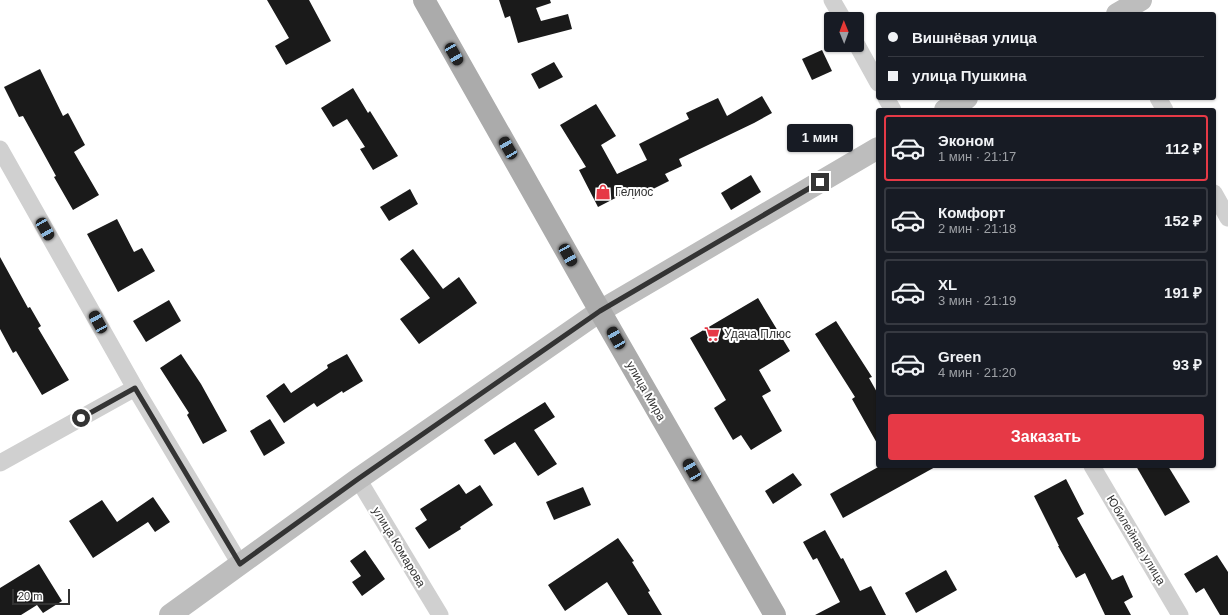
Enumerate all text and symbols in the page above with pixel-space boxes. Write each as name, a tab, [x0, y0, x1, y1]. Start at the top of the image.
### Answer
north arrow	[824, 12, 864, 52]
map controls	[824, 12, 864, 52]
text: Вишнёвая улица	[912, 29, 1037, 46]
car	[443, 41, 465, 67]
text: улица Пушкина	[912, 67, 1027, 84]
callout: 1 мин	[787, 124, 853, 152]
text: 1 мин	[802, 130, 838, 145]
icon: car	[890, 130, 926, 166]
text: Эконом	[938, 132, 994, 149]
car	[497, 135, 519, 161]
text: 112 ₽	[1165, 140, 1202, 157]
text: 1 мин · 21:17	[938, 149, 1016, 164]
route end	[811, 173, 829, 191]
shop icon: Гелиос	[594, 183, 612, 201]
place label: Гелиос	[615, 185, 653, 199]
icon: car	[890, 202, 926, 238]
text: Комфорт	[938, 204, 1005, 221]
text: 152 ₽	[1164, 212, 1202, 229]
car	[34, 216, 56, 242]
text: 2 мин · 21:18	[938, 221, 1016, 236]
car	[557, 242, 579, 268]
icon: car	[890, 274, 926, 310]
text: XL	[938, 276, 957, 293]
text: 191 ₽	[1164, 284, 1202, 301]
text: 3 мин · 21:19	[938, 293, 1016, 308]
car	[87, 309, 109, 335]
car	[605, 325, 627, 351]
supermarket icon: Удача Плюс	[703, 325, 721, 343]
place label: Удача Плюс	[724, 327, 791, 341]
icon: car	[890, 346, 926, 382]
text: Green	[938, 348, 981, 365]
text: 93 ₽	[1172, 356, 1202, 373]
street label: улица Мира	[623, 359, 669, 424]
text: 4 мин · 21:20	[938, 365, 1016, 380]
route start	[72, 409, 90, 427]
button: Заказать	[888, 414, 1204, 460]
car	[681, 457, 703, 483]
street label: Юбилейная улица	[1104, 493, 1168, 588]
street label: улица Комарова	[370, 504, 429, 590]
scale bar	[12, 587, 70, 606]
text: 20 m	[18, 590, 42, 602]

